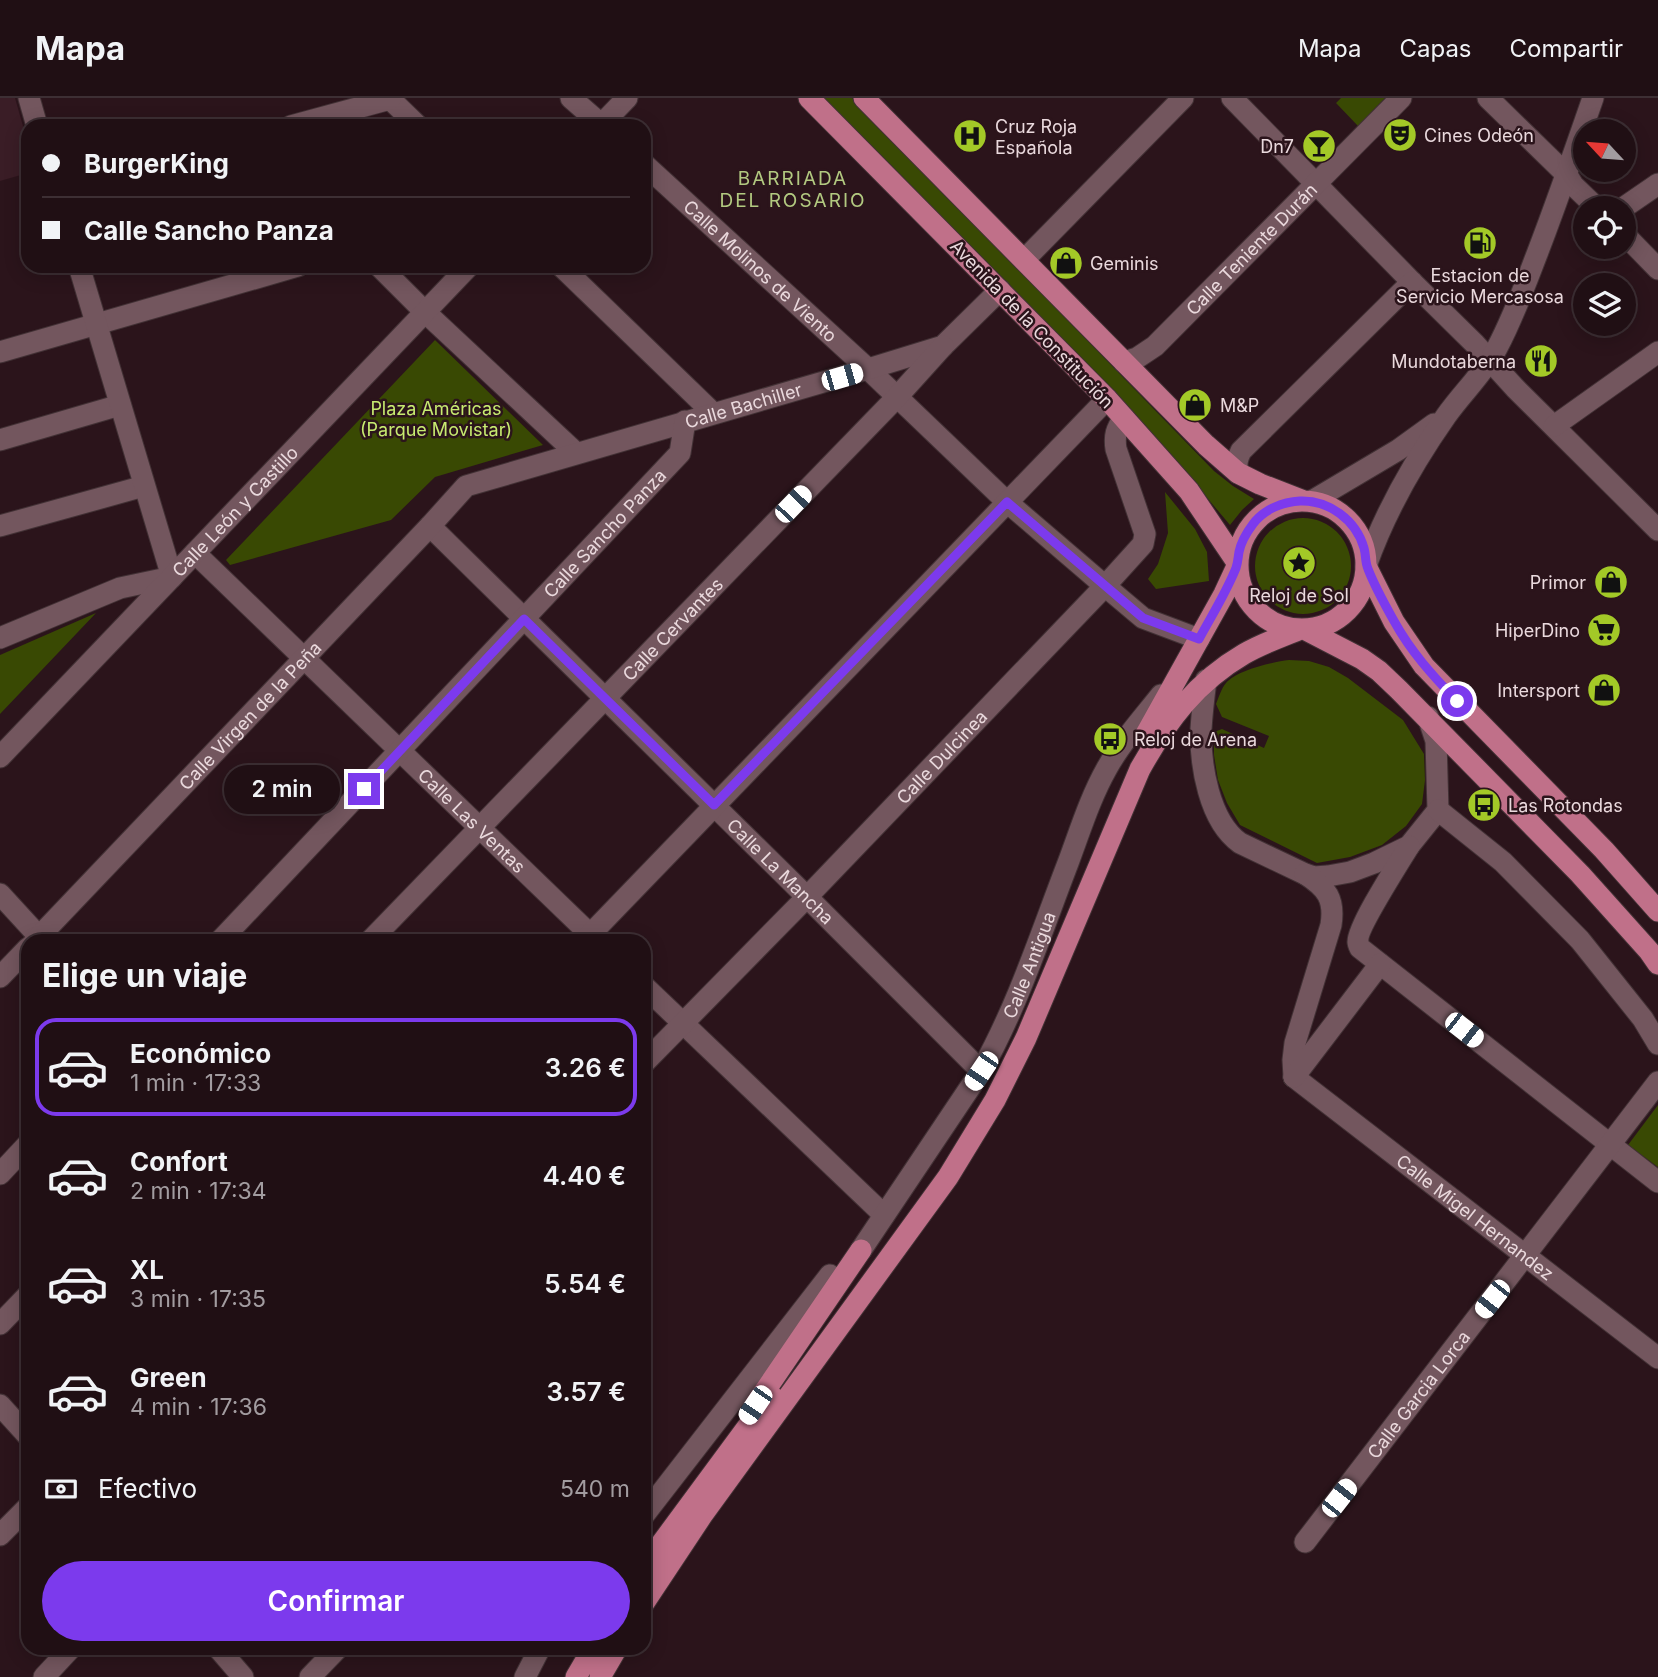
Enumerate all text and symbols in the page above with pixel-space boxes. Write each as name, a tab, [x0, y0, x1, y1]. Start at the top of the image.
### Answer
text: Mapa	[35, 28, 125, 68]
text: Mapa	[1298, 34, 1361, 63]
text: Capas	[1399, 34, 1472, 63]
text: Compartir	[1510, 34, 1623, 63]
place label: Cruz Roja Española	[995, 116, 1077, 158]
theatre icon: Cines Odeón	[1381, 116, 1419, 154]
hospital icon: Cruz Roja Española	[951, 117, 989, 155]
north arrow	[1573, 119, 1636, 182]
map controls	[1573, 119, 1636, 336]
place label: Cines Odeón	[1424, 125, 1534, 146]
bar icon: Dn7	[1300, 127, 1338, 165]
place label: Dn7	[1260, 136, 1294, 157]
text: BurgerKing	[84, 148, 229, 179]
district label: BARRIADA DEL ROSARIO	[719, 167, 867, 212]
street label: Calle Teniente Durán	[1182, 179, 1321, 319]
street label: Calle Molinos de Viento	[680, 195, 842, 346]
button: locate	[1573, 196, 1636, 259]
text: Calle Sancho Panza	[84, 215, 334, 246]
fuel station icon: Estacion de Servicio Mercasosa	[1461, 224, 1499, 262]
street label: Avenida de la Constitución	[946, 236, 1118, 412]
shop icon: Geminis	[1047, 244, 1085, 282]
place label: Geminis	[1090, 253, 1159, 274]
place label: Estacion de Servicio Mercasosa	[1396, 265, 1564, 307]
button: layers	[1573, 273, 1636, 336]
restaurant icon: Mundotaberna	[1522, 342, 1560, 380]
place label: Mundotaberna	[1391, 351, 1516, 372]
car	[819, 361, 866, 393]
street label: Calle Bachiller	[682, 378, 804, 432]
shop icon: M&P	[1176, 386, 1214, 424]
place label: M&P	[1220, 395, 1259, 416]
park label: Plaza Américas (Parque Movistar)	[360, 398, 512, 440]
street label: Calle León y Castillo	[168, 442, 302, 581]
street label: Calle Sancho Panza	[539, 464, 670, 602]
car	[771, 482, 816, 526]
place icon: Reloj de Sol	[1280, 544, 1318, 582]
shop icon: Primor	[1592, 563, 1630, 601]
place label: Primor	[1530, 572, 1586, 593]
street label: Calle Cervantes	[618, 573, 727, 685]
place label: Reloj de Sol	[1249, 585, 1349, 606]
supermarket icon: HiperDino	[1585, 611, 1623, 649]
place label: HiperDino	[1495, 620, 1580, 641]
street label: Calle Virgen de la Peña	[174, 637, 325, 794]
shop icon: Intersport	[1585, 671, 1623, 709]
place label: Intersport	[1497, 680, 1580, 701]
route start	[1441, 685, 1473, 717]
street label: Calle Dulcinea	[892, 705, 991, 808]
bus stop icon: Reloj de Arena	[1091, 720, 1129, 758]
place label: Reloj de Arena	[1134, 729, 1257, 750]
callout: 2 min	[224, 764, 340, 814]
street label: Calle Las Ventas	[414, 764, 530, 877]
route end	[348, 773, 380, 805]
text: 2 min	[252, 775, 312, 803]
bus stop icon: Las Rotondas	[1465, 786, 1503, 824]
place label: Las Rotondas	[1508, 795, 1623, 816]
street label: Calle La Mancha	[723, 814, 838, 928]
street label: Calle Antigua	[998, 909, 1059, 1021]
text: Elige un viaje	[42, 956, 247, 995]
car	[1441, 1009, 1488, 1051]
icon: car	[46, 1036, 109, 1099]
text: Económico	[130, 1038, 271, 1069]
car	[961, 1048, 1002, 1094]
text: 3.26 €	[545, 1052, 626, 1083]
text: 1 min · 17:33	[130, 1069, 261, 1097]
icon: car	[46, 1144, 109, 1207]
text: Confort	[130, 1146, 228, 1177]
street label: Calle Migel Hernandez	[1393, 1150, 1558, 1284]
text: 4.40 €	[543, 1160, 626, 1191]
text: 2 min · 17:34	[130, 1177, 267, 1205]
icon: car	[46, 1252, 109, 1315]
text: XL	[130, 1254, 164, 1285]
text: 5.54 €	[544, 1268, 626, 1299]
car	[1471, 1276, 1514, 1322]
text: 3 min · 17:35	[130, 1285, 266, 1313]
street label: Calle Garcia Lorca	[1363, 1326, 1474, 1462]
icon: car	[46, 1360, 109, 1423]
text: Green	[130, 1362, 207, 1393]
text: 3.57 €	[546, 1376, 626, 1407]
car	[735, 1382, 776, 1428]
text: 4 min · 17:36	[130, 1393, 267, 1421]
icon: cash	[42, 1470, 80, 1508]
text: Efectivo	[98, 1473, 197, 1504]
text: 540 m	[560, 1475, 630, 1503]
car	[1318, 1475, 1361, 1521]
button: Confirmar	[42, 1561, 630, 1641]

